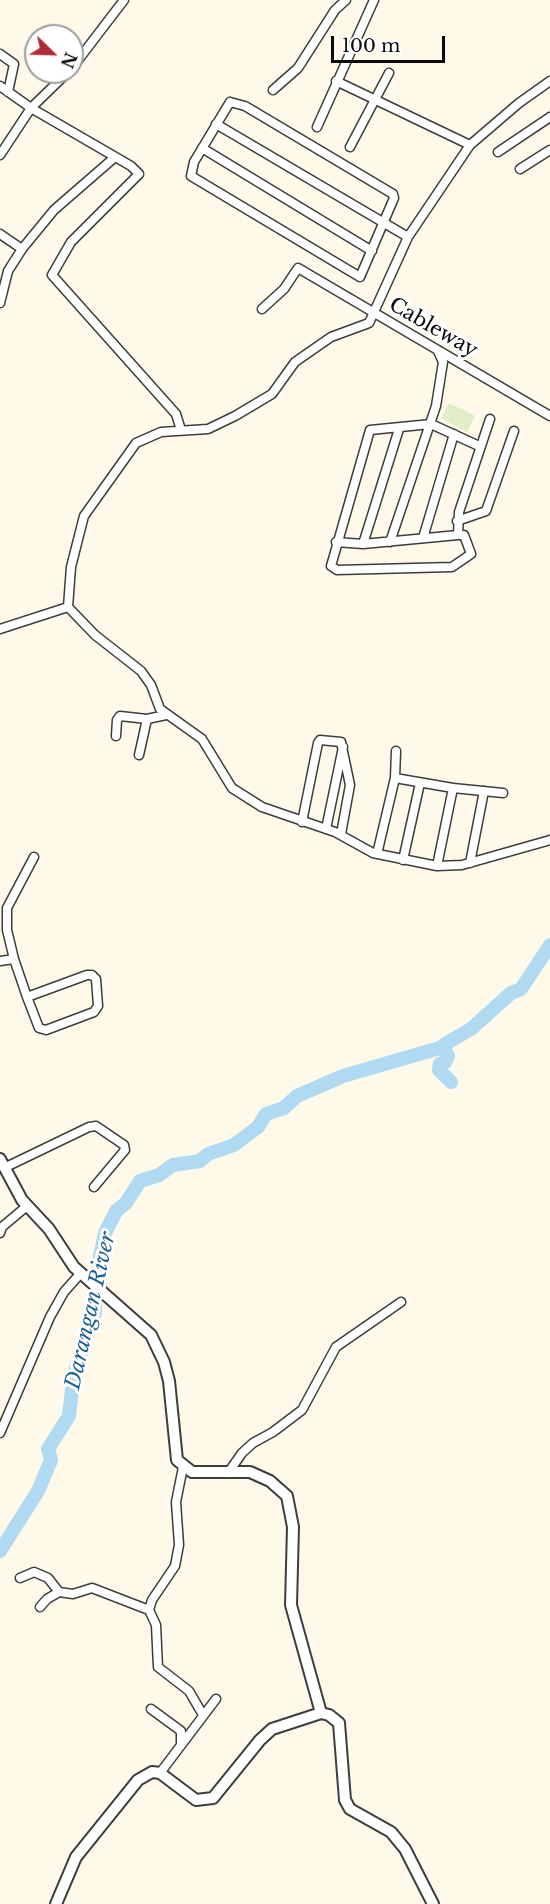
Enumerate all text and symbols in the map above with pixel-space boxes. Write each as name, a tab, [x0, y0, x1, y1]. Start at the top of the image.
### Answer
north arrow	[24, 24, 84, 84]
scale bar	[334, 24, 448, 62]
text: 100 m	[342, 35, 400, 57]
text: N	[57, 49, 81, 71]
street label: Cableway	[384, 293, 482, 363]
water label: Darangan River	[61, 1230, 121, 1392]

